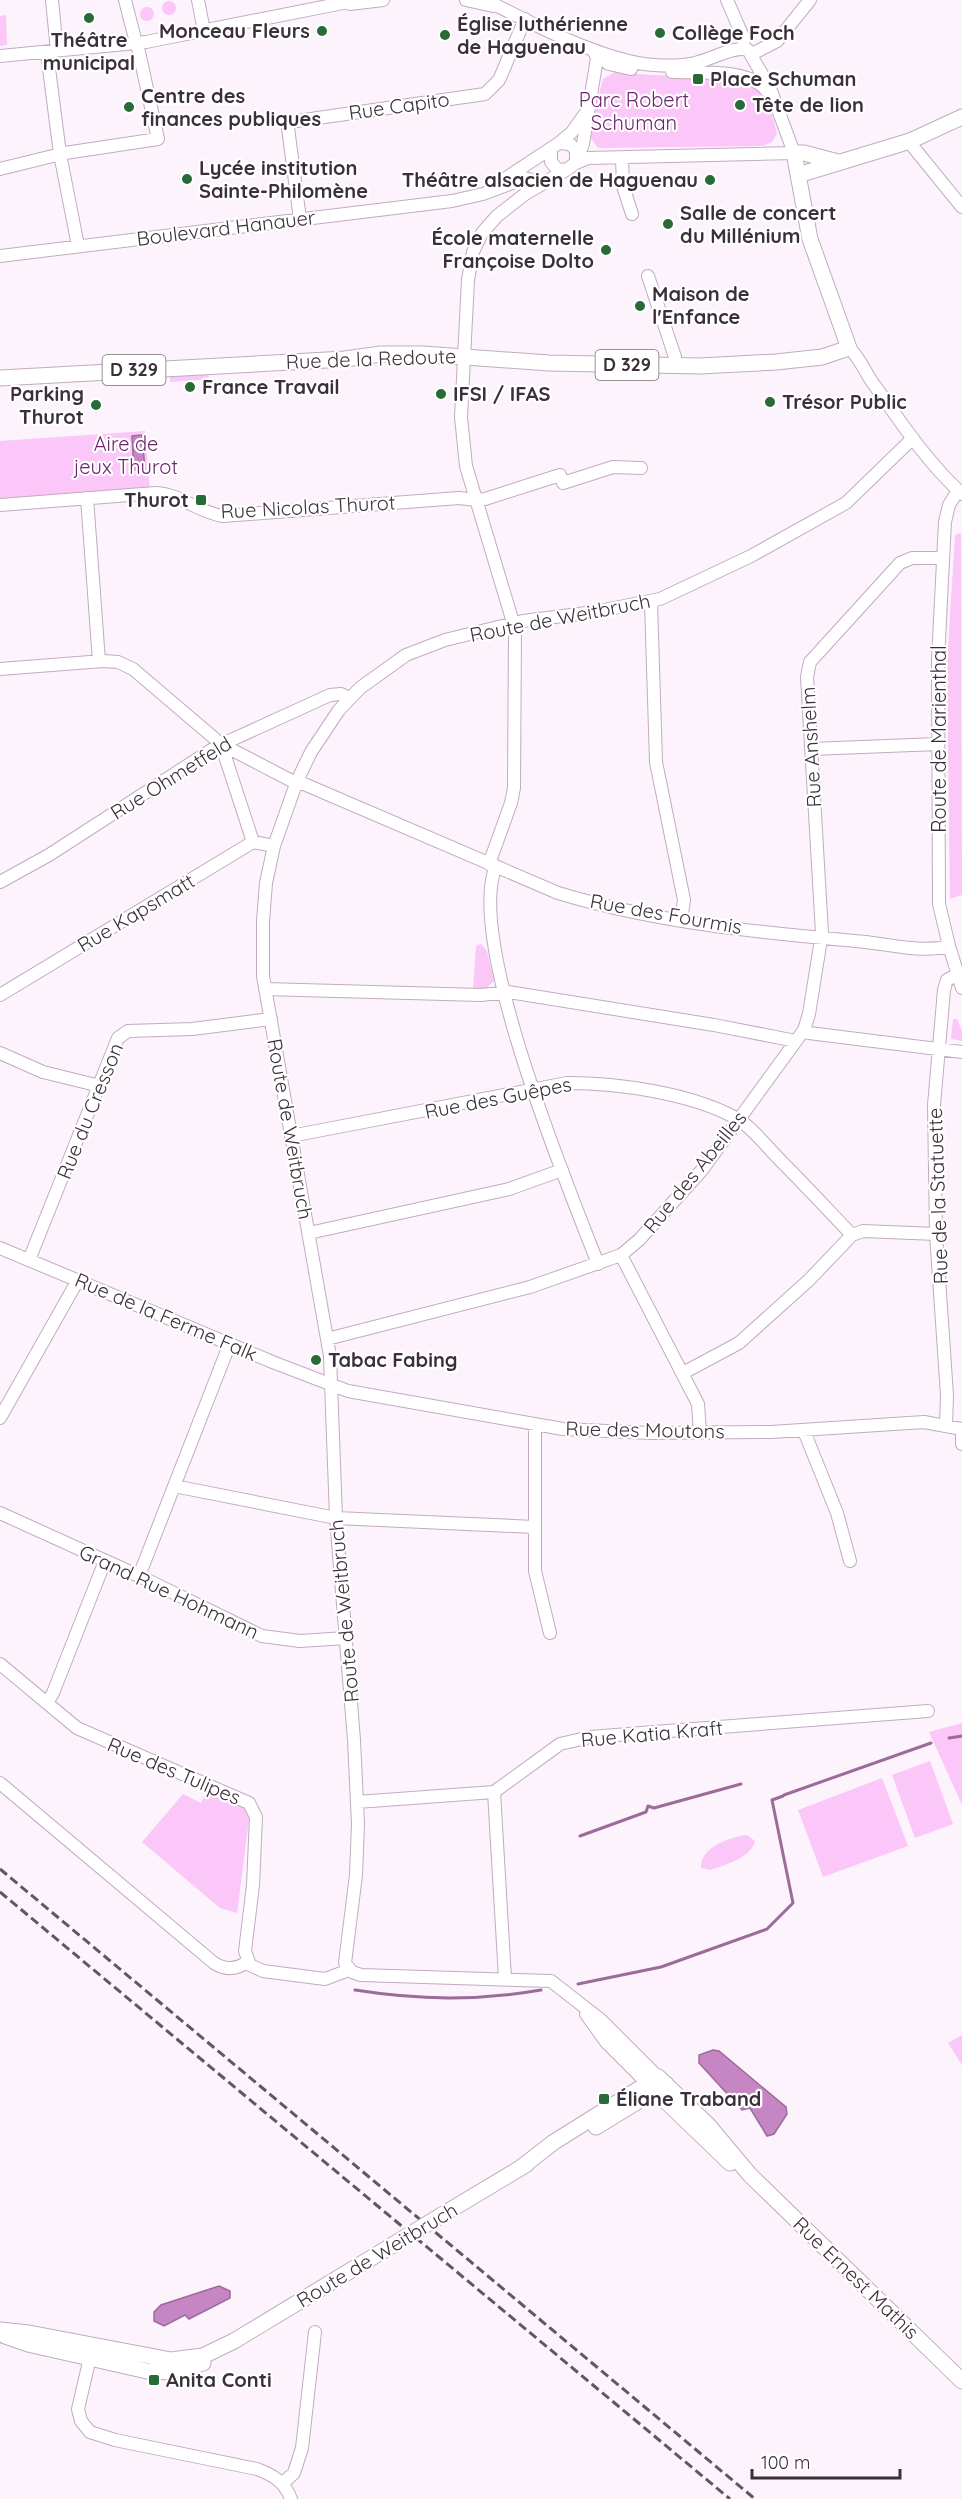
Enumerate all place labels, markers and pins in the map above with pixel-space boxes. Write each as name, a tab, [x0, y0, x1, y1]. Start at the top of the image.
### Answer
marker: Théâtre municipal	[82, 11, 96, 25]
place label: Église luthérienne de Haguenau	[457, 11, 628, 59]
place label: Monceau Fleurs	[159, 18, 310, 43]
place label: Collège Foch	[672, 20, 795, 45]
marker: Monceau Fleurs	[315, 24, 329, 38]
marker: Collège Foch	[653, 26, 667, 40]
place label: Théâtre municipal	[43, 27, 135, 75]
marker: Église luthérienne de Haguenau	[438, 28, 452, 42]
place label: Place Schuman	[710, 66, 857, 91]
marker: Place Schuman	[691, 72, 705, 86]
place label: Centre des finances publiques	[141, 83, 321, 131]
place label: Tête de lion	[752, 92, 864, 117]
marker: Tête de lion	[733, 98, 747, 112]
marker: Centre des finances publiques	[122, 100, 136, 114]
place label: Lycée institution Sainte-Philomène	[199, 155, 368, 203]
place label: Théâtre alsacien de Haguenau	[402, 167, 698, 192]
marker: Lycée institution Sainte-Philomène	[180, 172, 194, 186]
marker: Théâtre alsacien de Haguenau	[703, 173, 717, 187]
place label: Salle de concert du Millénium	[680, 200, 836, 248]
marker: Salle de concert du Millénium	[661, 217, 675, 231]
place label: École maternelle Françoise Dolto	[431, 225, 594, 273]
marker: École maternelle Françoise Dolto	[599, 243, 613, 257]
place label: Maison de l'Enfance	[652, 281, 750, 329]
marker: Maison de l'Enfance	[633, 299, 647, 313]
place label: France Travail	[202, 374, 340, 399]
marker: France Travail	[183, 380, 197, 394]
place label: Parking Thurot	[10, 381, 84, 429]
place label: IFSI / IFAS	[453, 381, 551, 406]
marker: IFSI / IFAS	[434, 387, 448, 401]
place label: Trésor Public	[782, 389, 907, 414]
marker: Trésor Public	[763, 395, 777, 409]
marker: Parking Thurot	[89, 398, 103, 412]
place label: Thurot	[124, 487, 189, 512]
marker: Thurot	[194, 493, 208, 507]
place label: Tabac Fabing	[328, 1347, 458, 1372]
marker: Tabac Fabing	[309, 1353, 323, 1367]
place label: Éliane Traband	[616, 2086, 761, 2111]
marker: Éliane Traband	[597, 2092, 611, 2106]
place label: Anita Conti	[166, 2367, 272, 2392]
marker: Anita Conti	[147, 2373, 161, 2387]

